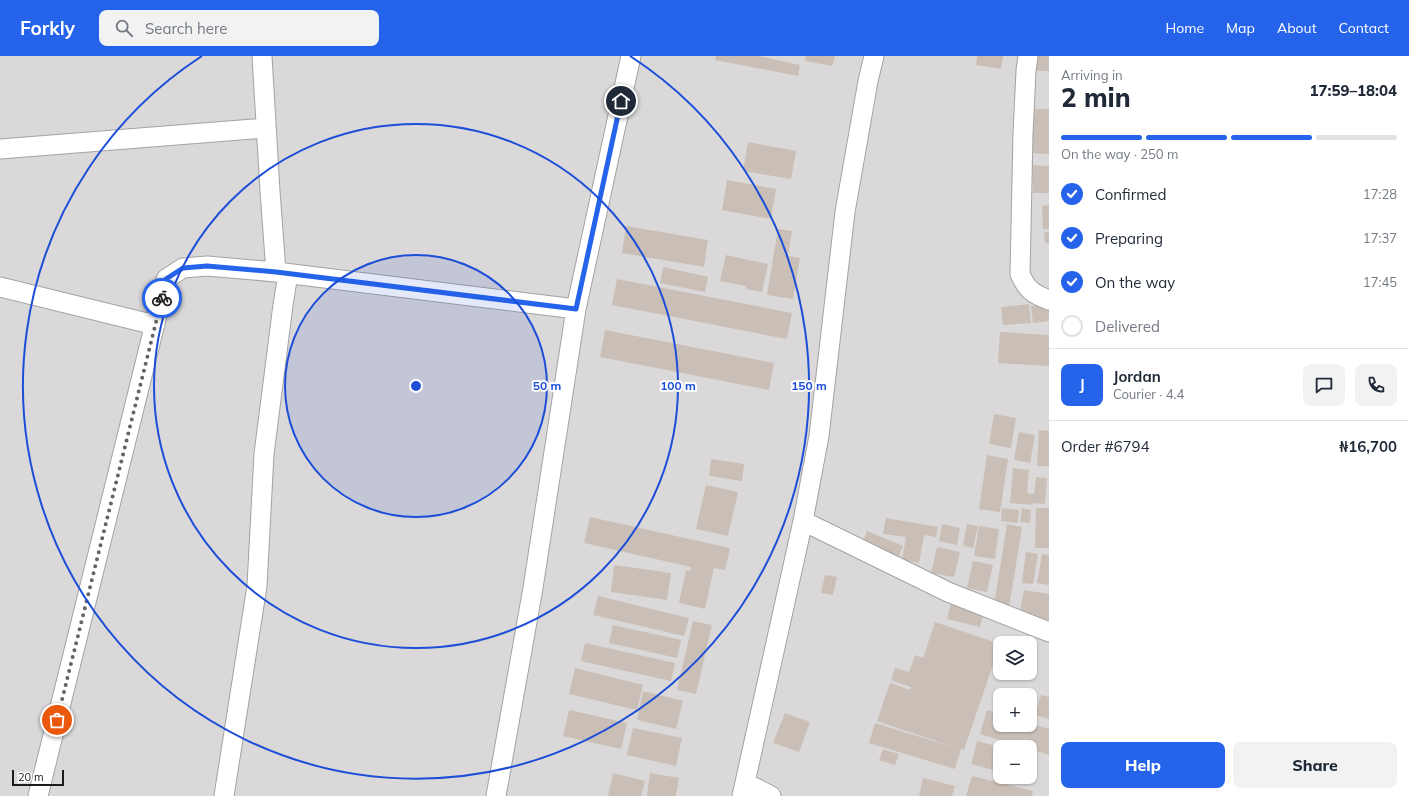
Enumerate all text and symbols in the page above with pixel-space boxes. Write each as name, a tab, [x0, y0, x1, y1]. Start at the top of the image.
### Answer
search box	[99, 10, 379, 46]
text: Forkly	[20, 16, 75, 40]
icon: search	[113, 17, 135, 39]
text: Search here	[145, 19, 227, 38]
text: Home	[1165, 19, 1204, 37]
text: Map	[1226, 19, 1255, 37]
text: About	[1277, 19, 1317, 37]
text: Contact	[1339, 19, 1389, 37]
text: Arriving in	[1061, 67, 1123, 83]
text: 2 min	[1061, 81, 1131, 114]
text: 17:59–18:04	[1310, 81, 1397, 100]
pin	[604, 84, 638, 118]
icon: home	[610, 90, 632, 112]
text: On the way · 250 m	[1061, 146, 1178, 162]
icon: check	[1061, 183, 1083, 205]
text: Confirmed	[1095, 185, 1166, 204]
text: 17:28	[1363, 186, 1397, 202]
icon: check	[1061, 227, 1083, 249]
text: Preparing	[1095, 229, 1163, 248]
text: 17:37	[1363, 230, 1397, 246]
icon: check	[1061, 271, 1083, 293]
text: On the way	[1095, 273, 1175, 292]
text: 17:45	[1363, 274, 1397, 290]
courier	[142, 278, 182, 318]
icon: bike	[151, 287, 173, 309]
text: Delivered	[1095, 317, 1160, 336]
button: chat	[1303, 364, 1345, 406]
button: phone	[1355, 364, 1397, 406]
text: Jordan	[1113, 367, 1161, 386]
text: J	[1079, 375, 1085, 394]
text: 50 m	[533, 378, 561, 393]
text: 100 m	[660, 378, 696, 393]
text: 150 m	[791, 378, 827, 393]
centre of rings	[409, 379, 423, 393]
text: Courier · 4.4	[1113, 386, 1184, 402]
text: Order #6794	[1061, 437, 1149, 456]
text: ₦16,700	[1339, 437, 1397, 456]
map controls	[993, 636, 1037, 784]
button: layers	[993, 636, 1037, 680]
button: +	[993, 688, 1037, 732]
pin	[40, 703, 74, 737]
icon: bag	[46, 709, 68, 731]
button: −	[993, 740, 1037, 784]
button: Help	[1061, 742, 1225, 788]
button: Share	[1233, 742, 1397, 788]
scale bar	[12, 768, 64, 787]
text: 20 m	[18, 770, 44, 784]

